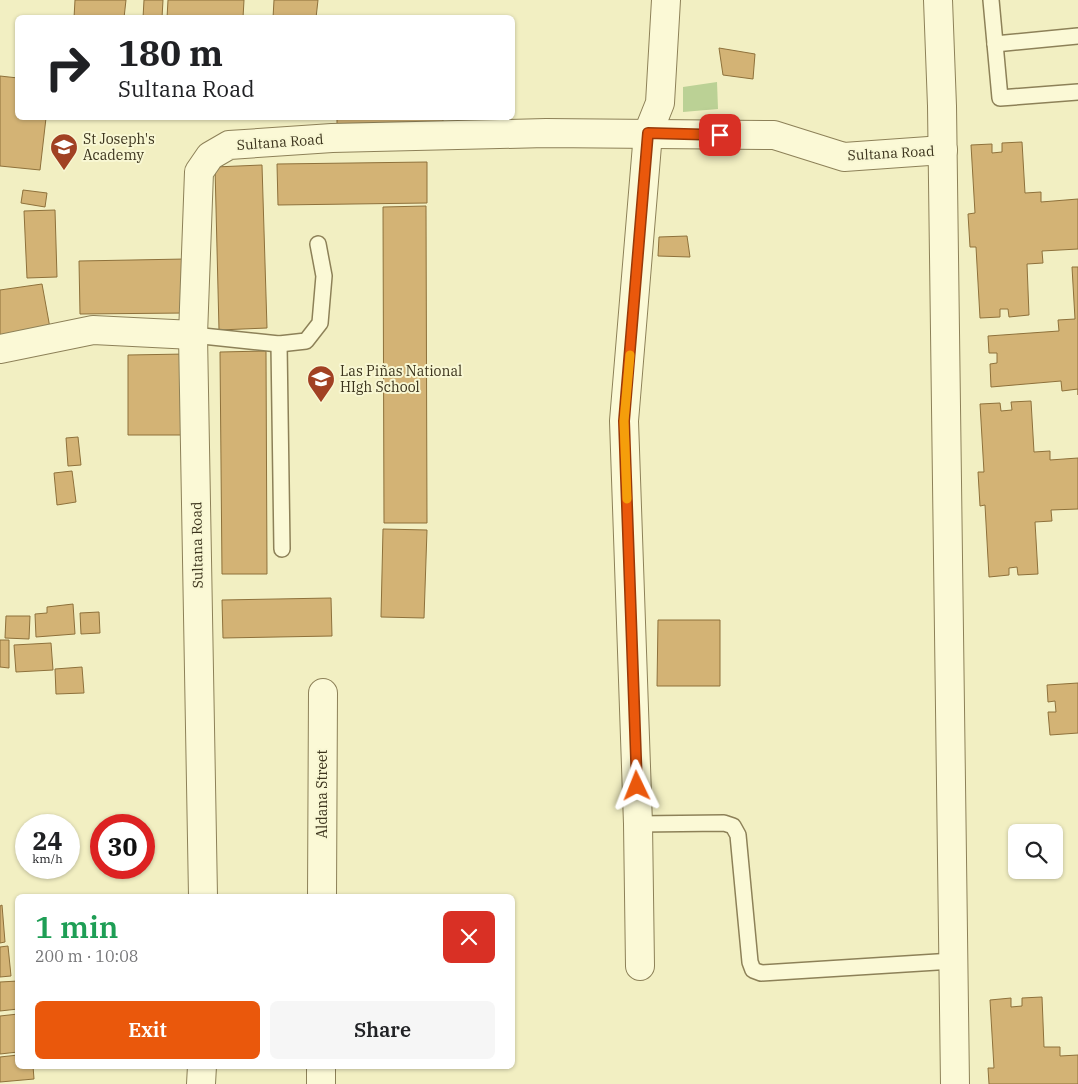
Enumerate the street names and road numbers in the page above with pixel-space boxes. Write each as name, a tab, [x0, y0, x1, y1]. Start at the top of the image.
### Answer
street label: Sultana Road	[236, 130, 324, 154]
street label: Sultana Road	[847, 142, 935, 164]
street label: Sultana Road	[187, 501, 207, 589]
street label: Aldana Street	[313, 749, 331, 838]

